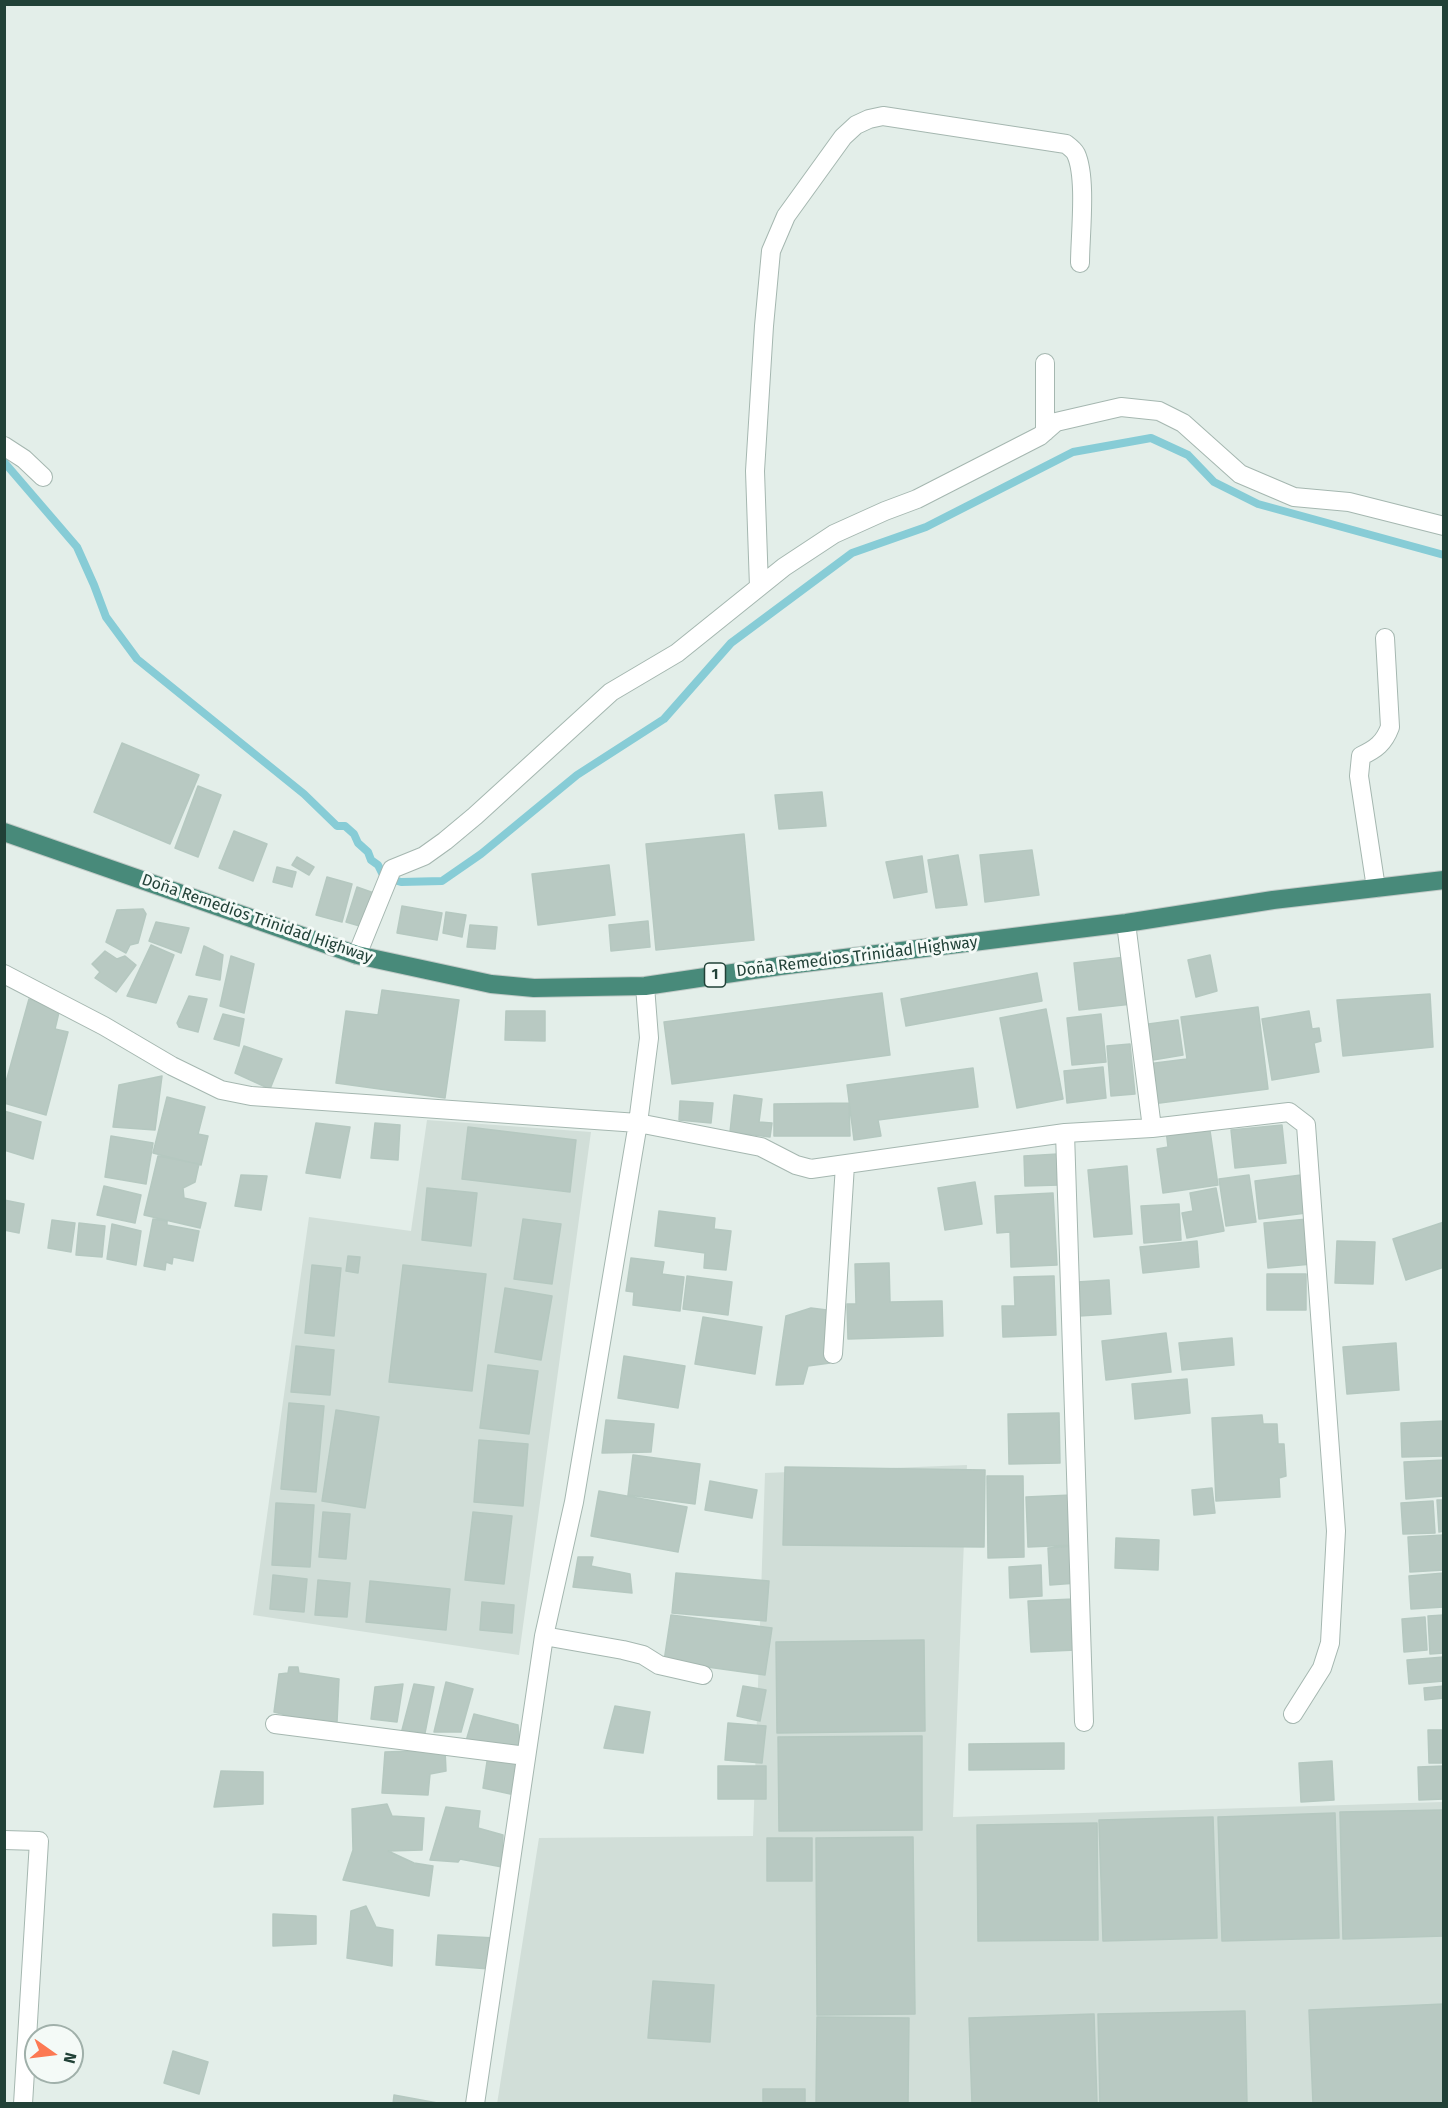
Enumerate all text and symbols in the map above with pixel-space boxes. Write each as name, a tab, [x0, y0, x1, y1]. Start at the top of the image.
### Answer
street label: Doña Remedios Trinidad Highway	[139, 870, 375, 968]
street label: Doña Remedios Trinidad Highway	[735, 933, 979, 981]
road number: 1	[704, 963, 726, 987]
north arrow	[24, 2024, 84, 2084]
text: N	[60, 2051, 81, 2065]

